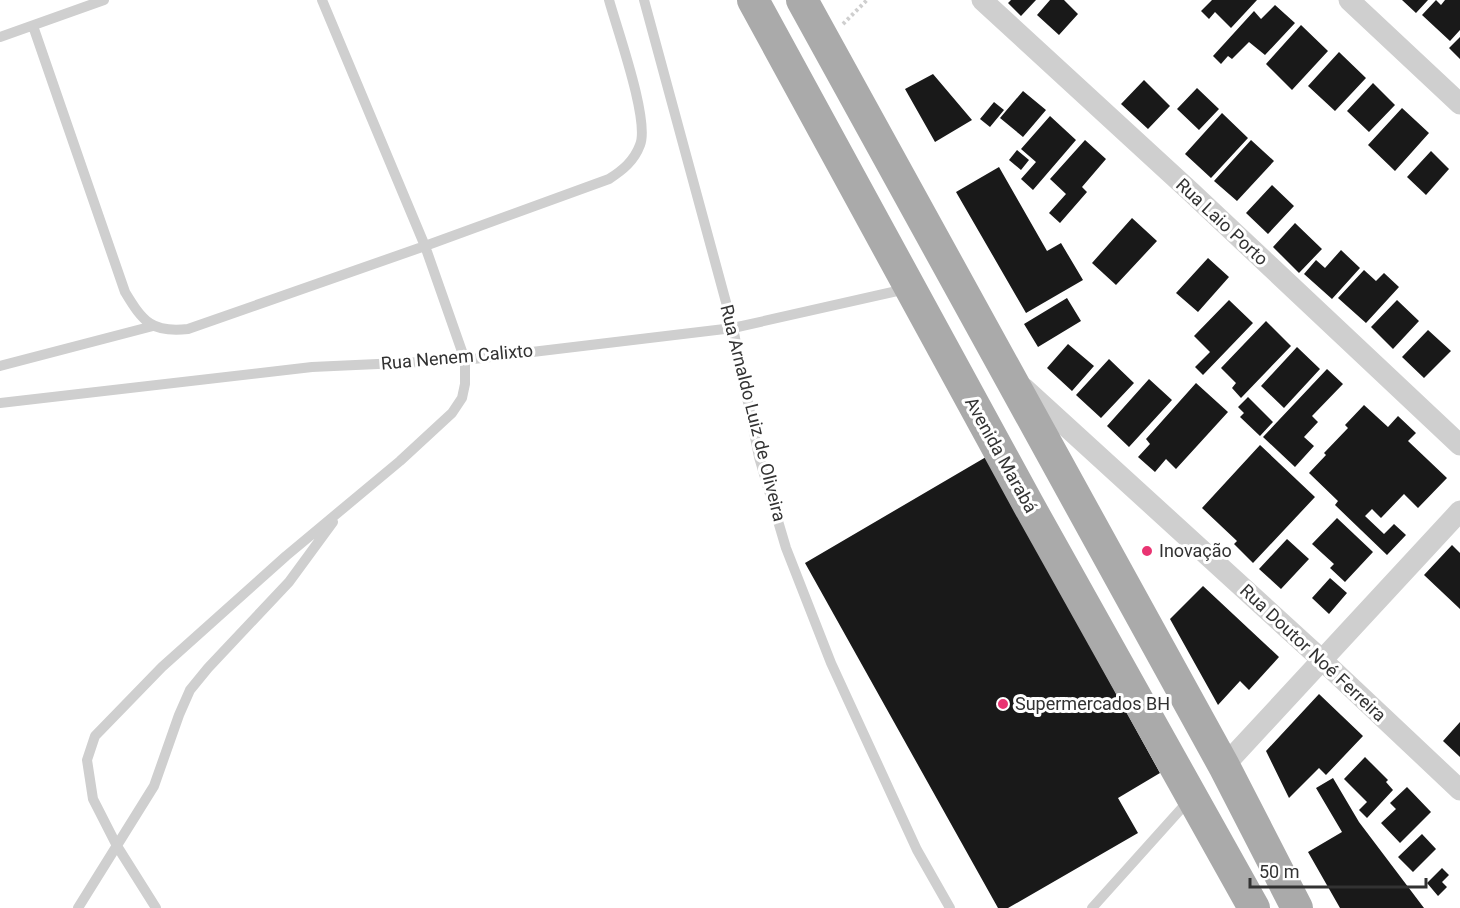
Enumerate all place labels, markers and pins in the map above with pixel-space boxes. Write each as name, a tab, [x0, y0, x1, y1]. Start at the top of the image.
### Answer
place label: Inovação	[1159, 540, 1232, 561]
marker: Inovação	[1140, 544, 1154, 558]
place label: Supermercados BH	[1015, 693, 1170, 714]
marker: Supermercados BH	[996, 697, 1010, 711]

